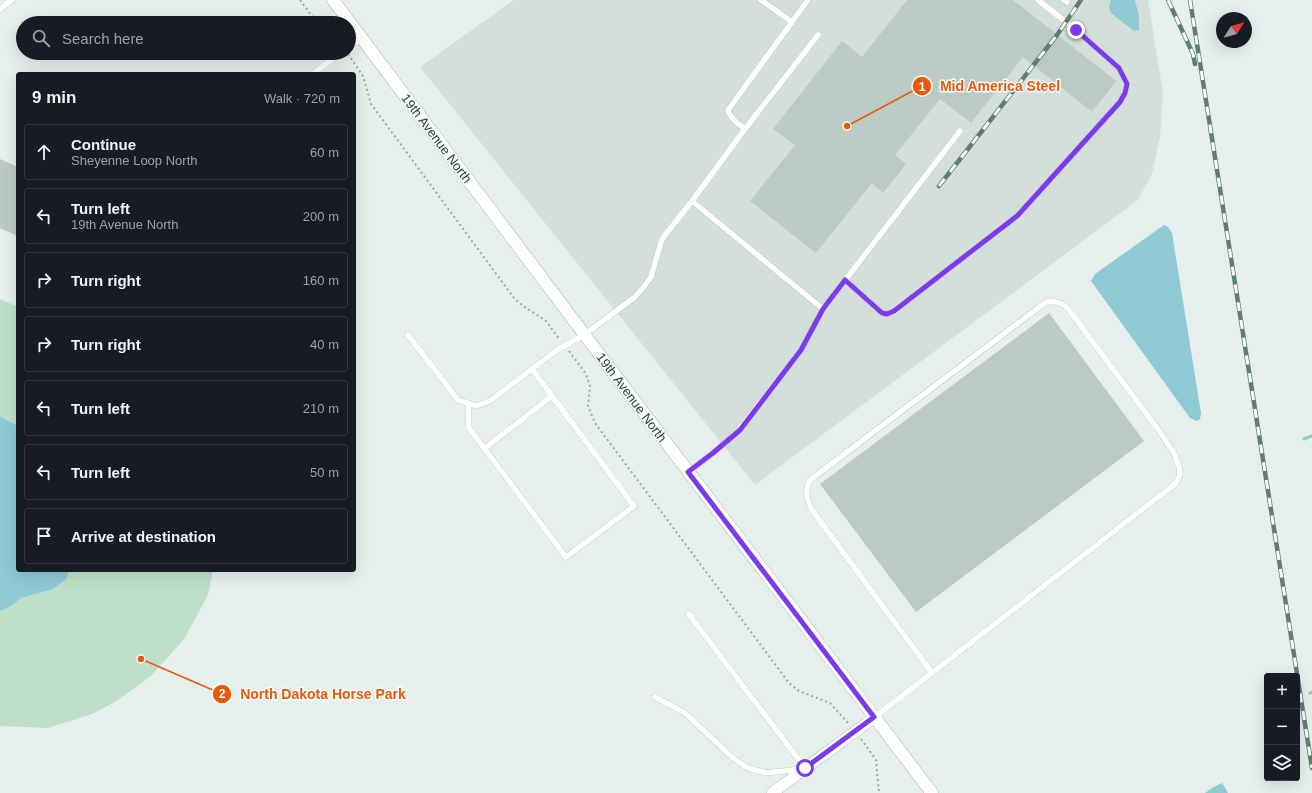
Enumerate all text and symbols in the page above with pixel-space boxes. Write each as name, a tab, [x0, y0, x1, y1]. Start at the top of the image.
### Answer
north arrow	[1216, 12, 1252, 48]
search box	[16, 16, 356, 60]
route end	[1067, 21, 1085, 39]
icon: search	[30, 27, 52, 49]
text: Search here	[62, 30, 144, 47]
callout: Mid America Steel	[912, 73, 1069, 99]
text: Mid America Steel	[940, 78, 1060, 94]
text: 1	[919, 80, 926, 94]
text: 9 min	[32, 88, 76, 107]
text: Walk · 720 m	[264, 91, 340, 106]
street label: 19th Avenue North	[398, 91, 475, 186]
text: Continue	[71, 136, 136, 153]
icon: ahead	[33, 141, 55, 163]
text: 60 m	[310, 145, 339, 160]
text: Sheyenne Loop North	[71, 153, 197, 168]
text: Turn left	[71, 200, 130, 217]
icon: left	[33, 205, 55, 227]
text: 200 m	[303, 209, 339, 224]
text: 19th Avenue North	[71, 217, 178, 232]
icon: right	[33, 269, 55, 291]
text: Turn right	[71, 272, 141, 289]
text: 160 m	[303, 273, 339, 288]
icon: right	[33, 333, 55, 355]
text: Turn right	[71, 336, 141, 353]
text: 40 m	[310, 337, 339, 352]
street label: 19th Avenue North	[593, 350, 670, 445]
icon: left	[33, 397, 55, 419]
text: Turn left	[71, 400, 130, 417]
text: 210 m	[303, 401, 339, 416]
icon: left	[33, 461, 55, 483]
text: Turn left	[71, 464, 130, 481]
text: 50 m	[310, 465, 339, 480]
icon: arrive	[33, 525, 55, 547]
text: Arrive at destination	[71, 528, 216, 545]
map controls	[1264, 673, 1300, 781]
button: +	[1264, 673, 1300, 709]
callout: North Dakota Horse Park	[212, 681, 414, 707]
text: North Dakota Horse Park	[240, 686, 406, 702]
text: 2	[219, 687, 226, 701]
button: −	[1264, 709, 1300, 745]
button: layers	[1264, 745, 1300, 781]
route start	[796, 759, 814, 777]

